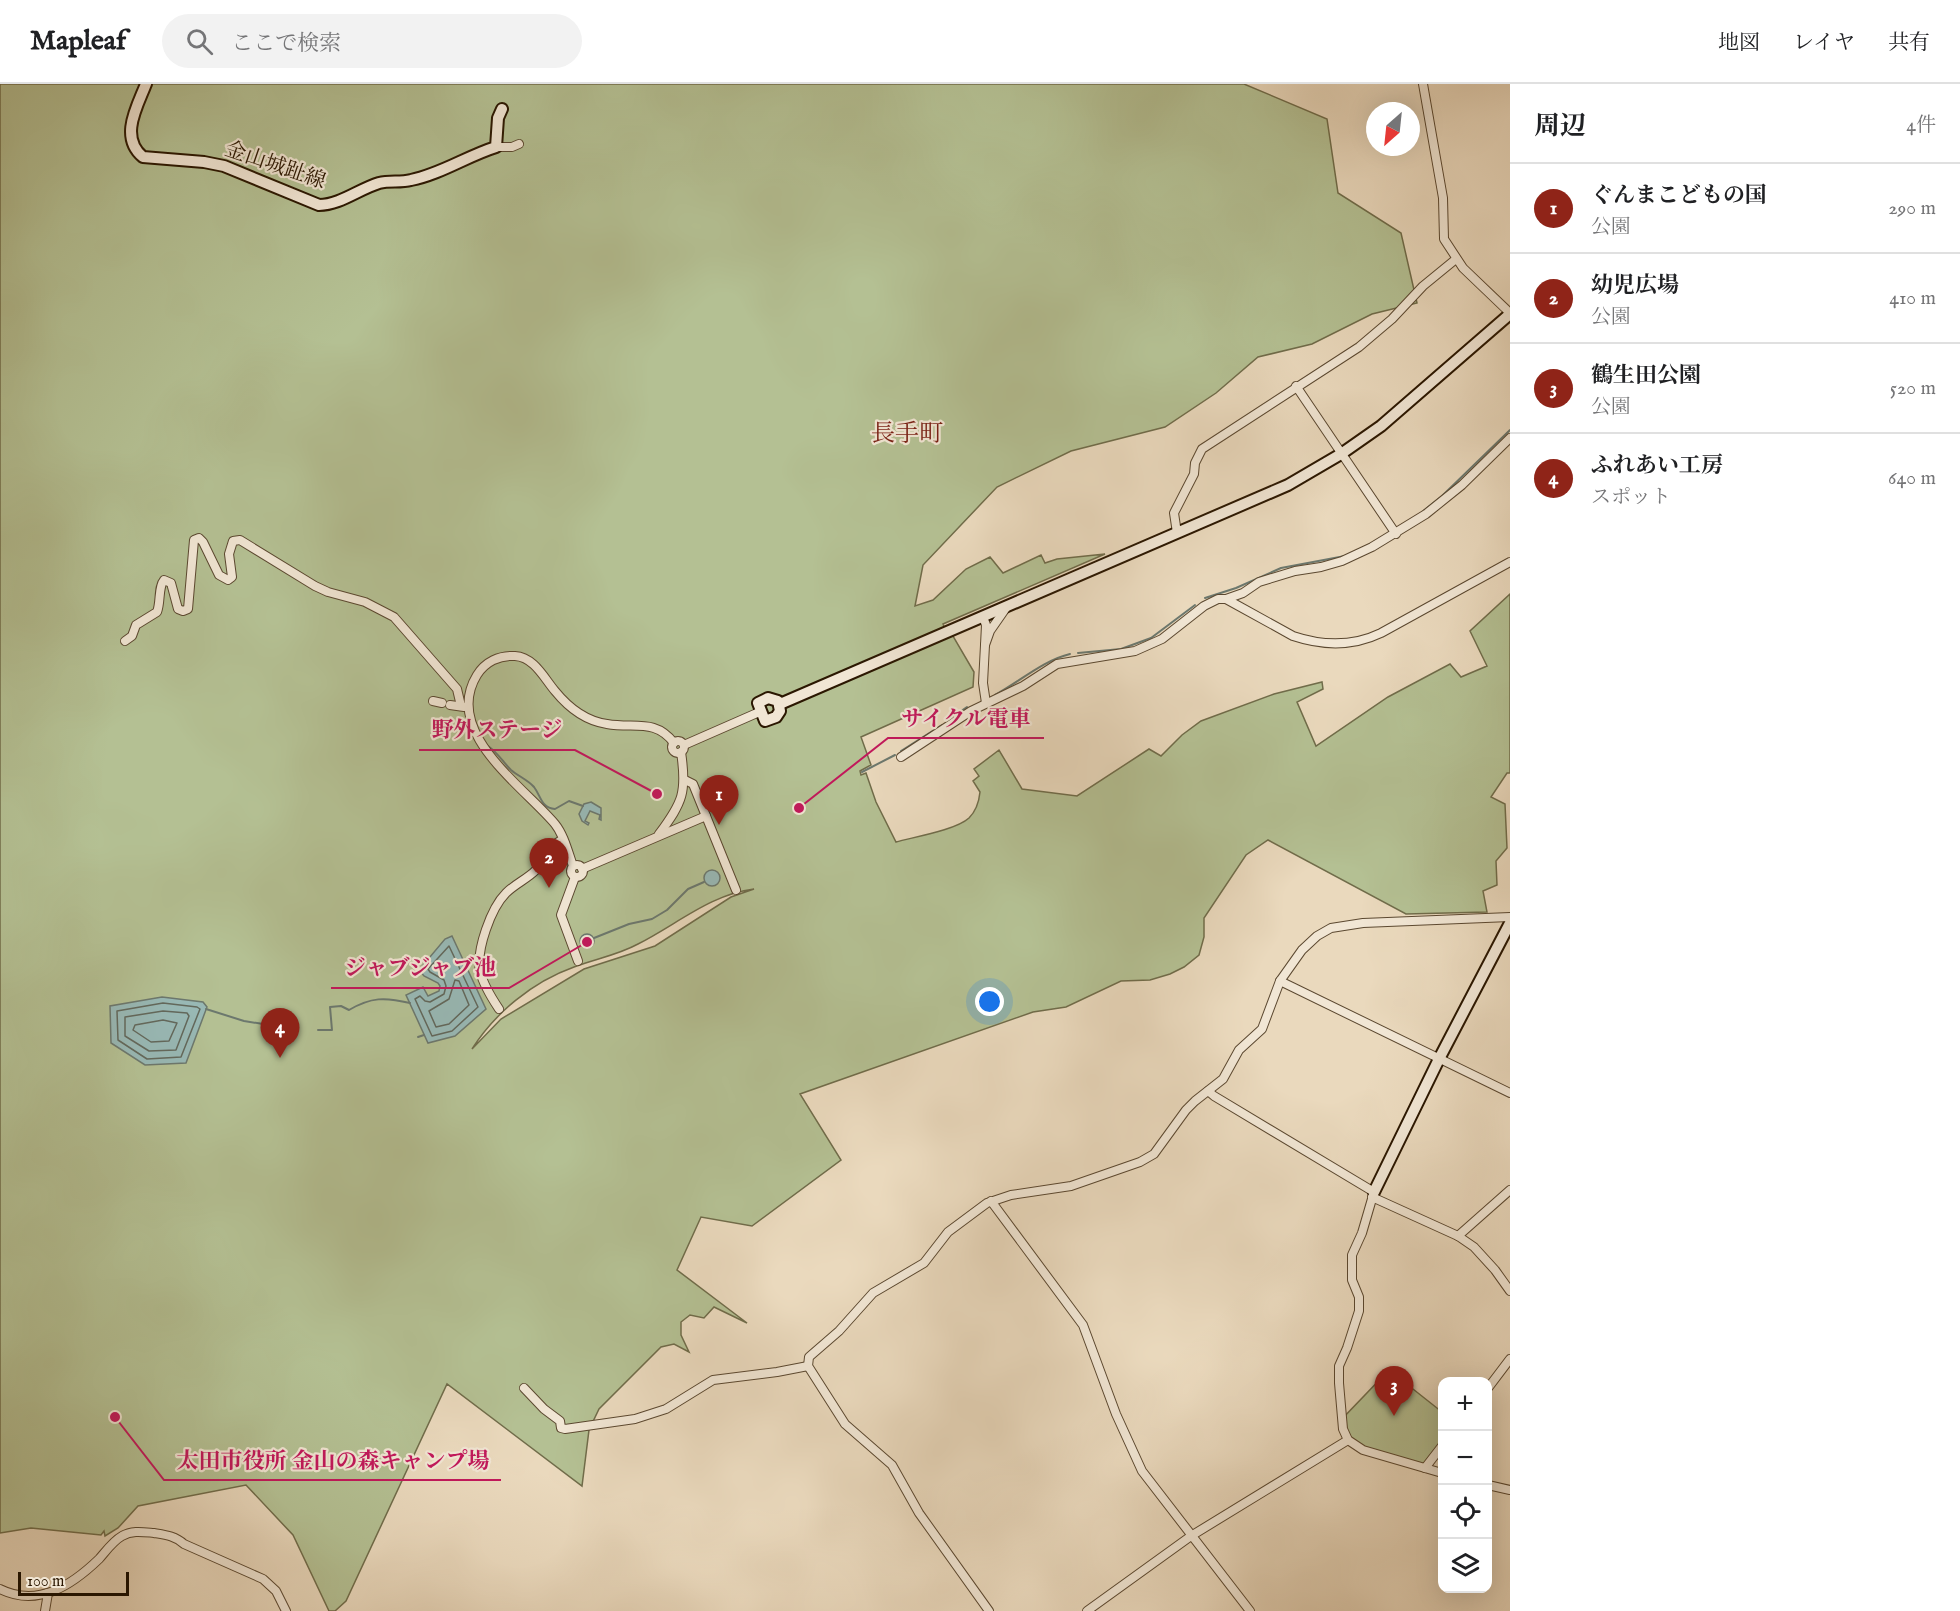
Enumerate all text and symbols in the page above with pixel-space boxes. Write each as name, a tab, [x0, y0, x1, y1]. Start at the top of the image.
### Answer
search box	[162, 14, 582, 68]
text: Mapleaf	[30, 24, 126, 59]
icon: search	[183, 25, 216, 58]
text: ここで検索	[231, 30, 341, 58]
text: 地図	[1718, 30, 1760, 57]
text: レイヤ	[1793, 30, 1855, 57]
text: 共有	[1888, 30, 1930, 57]
north arrow	[1366, 102, 1420, 156]
text: 周辺	[1534, 110, 1586, 143]
text: 4件	[1906, 113, 1936, 138]
street label: 金山城趾線	[221, 136, 329, 196]
text: ぐんまこどもの国	[1591, 182, 1767, 210]
text: 1	[1550, 196, 1557, 221]
text: 290 m	[1888, 196, 1936, 221]
text: 公園	[1591, 215, 1631, 240]
text: 幼児広場	[1591, 272, 1679, 300]
text: 2	[1549, 286, 1558, 311]
text: 410 m	[1889, 286, 1936, 311]
text: 公園	[1591, 305, 1631, 330]
text: 鶴生田公園	[1591, 362, 1701, 390]
text: 3	[1550, 376, 1557, 401]
text: 520 m	[1890, 376, 1936, 401]
text: 公園	[1591, 395, 1631, 420]
district label: 長手町	[871, 419, 943, 450]
text: ふれあい工房	[1591, 452, 1723, 480]
text: 4	[1549, 466, 1558, 491]
text: 640 m	[1888, 466, 1936, 491]
text: スポット	[1591, 485, 1671, 510]
callout: サイクル電車	[888, 698, 1044, 738]
text: サイクル電車	[901, 706, 1031, 734]
callout: 野外ステージ	[419, 710, 575, 750]
text: 野外ステージ	[431, 717, 563, 745]
pin: 1	[700, 776, 738, 825]
pin: 2	[530, 838, 568, 888]
callout: ジャブジャブ池	[331, 948, 509, 988]
text: ジャブジャブ池	[344, 955, 496, 983]
your location	[975, 987, 1004, 1016]
pin: 4	[260, 1008, 300, 1058]
pin: 3	[1374, 1366, 1414, 1416]
map controls	[1438, 1377, 1492, 1593]
button: +	[1438, 1377, 1492, 1431]
button: −	[1438, 1431, 1492, 1485]
callout: 太田市役所 金山の森キャンプ場	[164, 1440, 501, 1480]
text: 太田市役所 金山の森キャンプ場	[177, 1448, 489, 1476]
button: locate	[1438, 1485, 1492, 1539]
button: layers	[1438, 1539, 1492, 1593]
scale bar	[18, 1569, 129, 1596]
text: 100 m	[27, 1572, 64, 1592]

